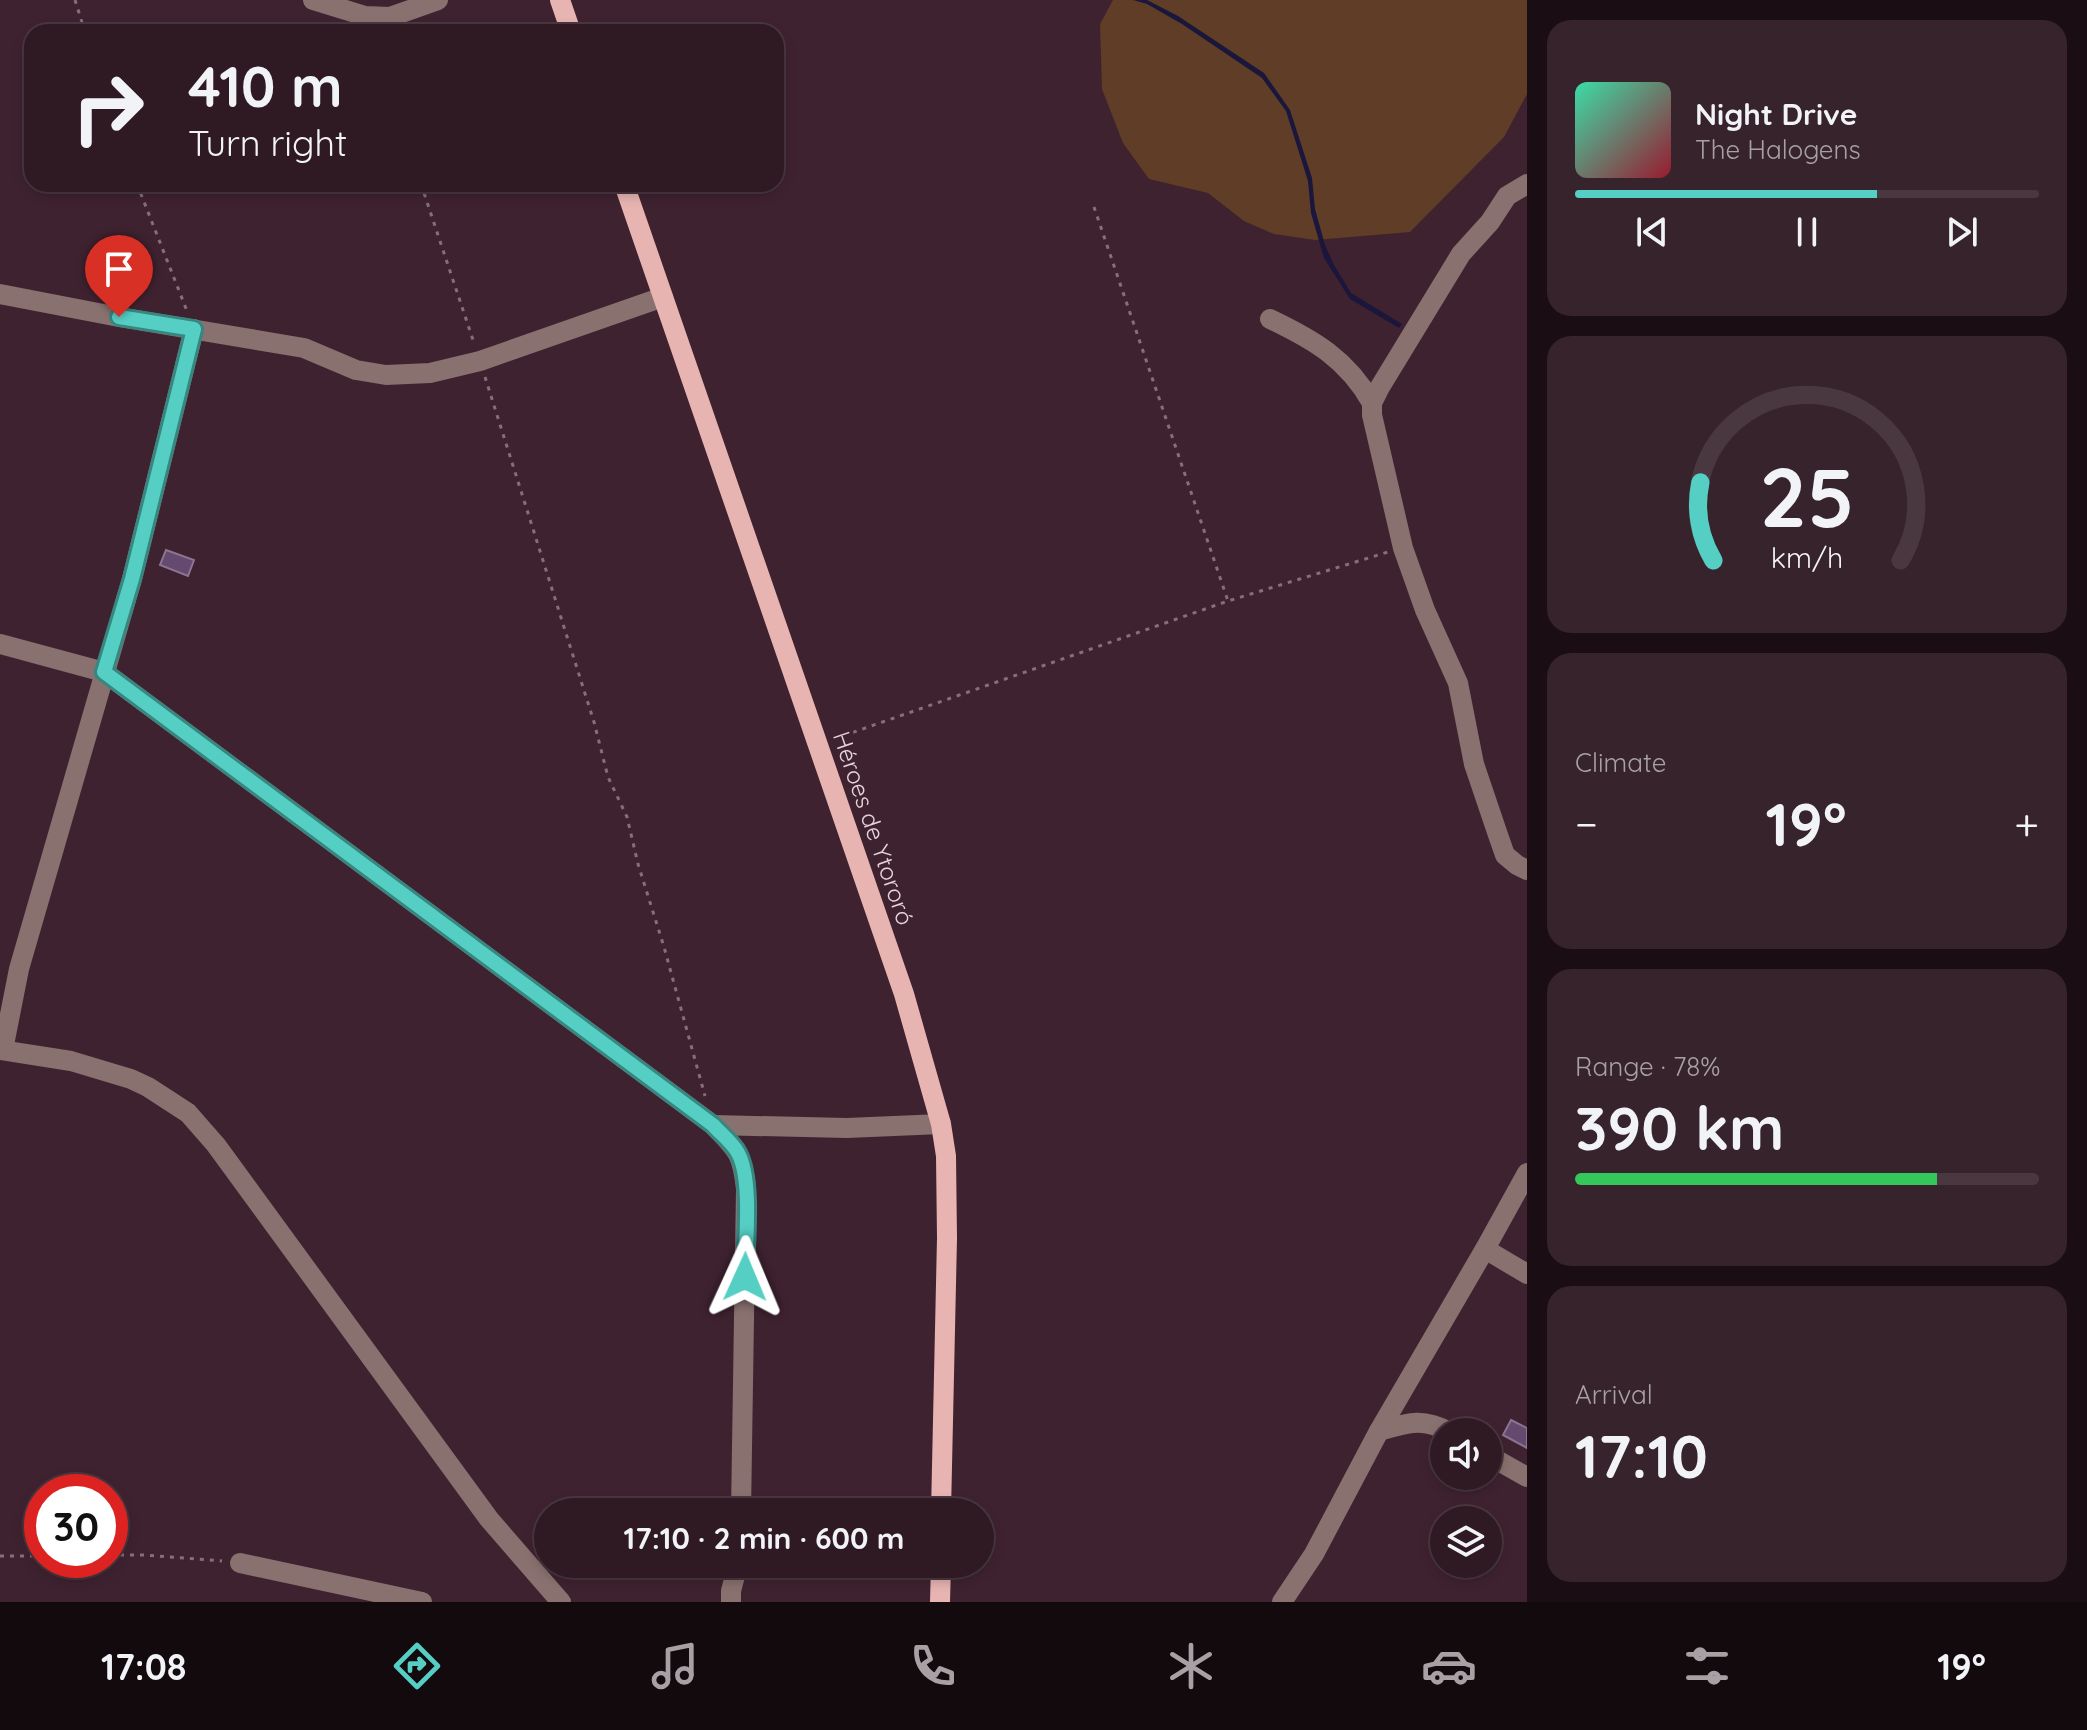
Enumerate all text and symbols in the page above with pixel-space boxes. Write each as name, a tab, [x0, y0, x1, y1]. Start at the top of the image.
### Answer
text: 410 m	[188, 51, 343, 121]
icon: right	[56, 56, 160, 160]
text: Night Drive	[1695, 95, 1857, 133]
text: Turn right	[188, 120, 347, 165]
text: The Halogens	[1695, 133, 1861, 166]
icon: previous	[1630, 210, 1674, 254]
icon: pause	[1785, 210, 1829, 254]
icon: next	[1940, 210, 1984, 254]
pin	[85, 235, 153, 317]
icon: arrive	[97, 247, 141, 291]
text: 25	[1759, 443, 1855, 547]
text: km/h	[1771, 539, 1843, 575]
street label: Héroes de Ytororó	[827, 727, 921, 929]
text: Climate	[1575, 746, 1666, 779]
text: 19°	[1766, 786, 1847, 861]
text: −	[1575, 796, 1598, 851]
text: +	[2014, 796, 2039, 851]
text: Range · 78%	[1575, 1050, 1721, 1083]
text: 390 km	[1575, 1090, 1784, 1165]
position arrow	[703, 1235, 787, 1319]
text: Arrival	[1575, 1378, 1653, 1411]
map controls	[1430, 1418, 1502, 1578]
button: sound	[1430, 1418, 1502, 1490]
text: 17:10	[1575, 1418, 1708, 1493]
speed limit sign: 30	[24, 1474, 128, 1578]
button: layers	[1430, 1506, 1502, 1578]
text: 17:10 · 2 min · 600 m	[624, 1519, 904, 1557]
icon: directions	[389, 1638, 445, 1694]
icon: music	[647, 1638, 703, 1694]
icon: phone	[905, 1638, 961, 1694]
icon: climate	[1163, 1638, 1219, 1694]
icon: car	[1421, 1638, 1477, 1694]
icon: filters	[1679, 1638, 1735, 1694]
text: 17:08	[101, 1644, 186, 1689]
text: 19°	[1937, 1644, 1986, 1689]

